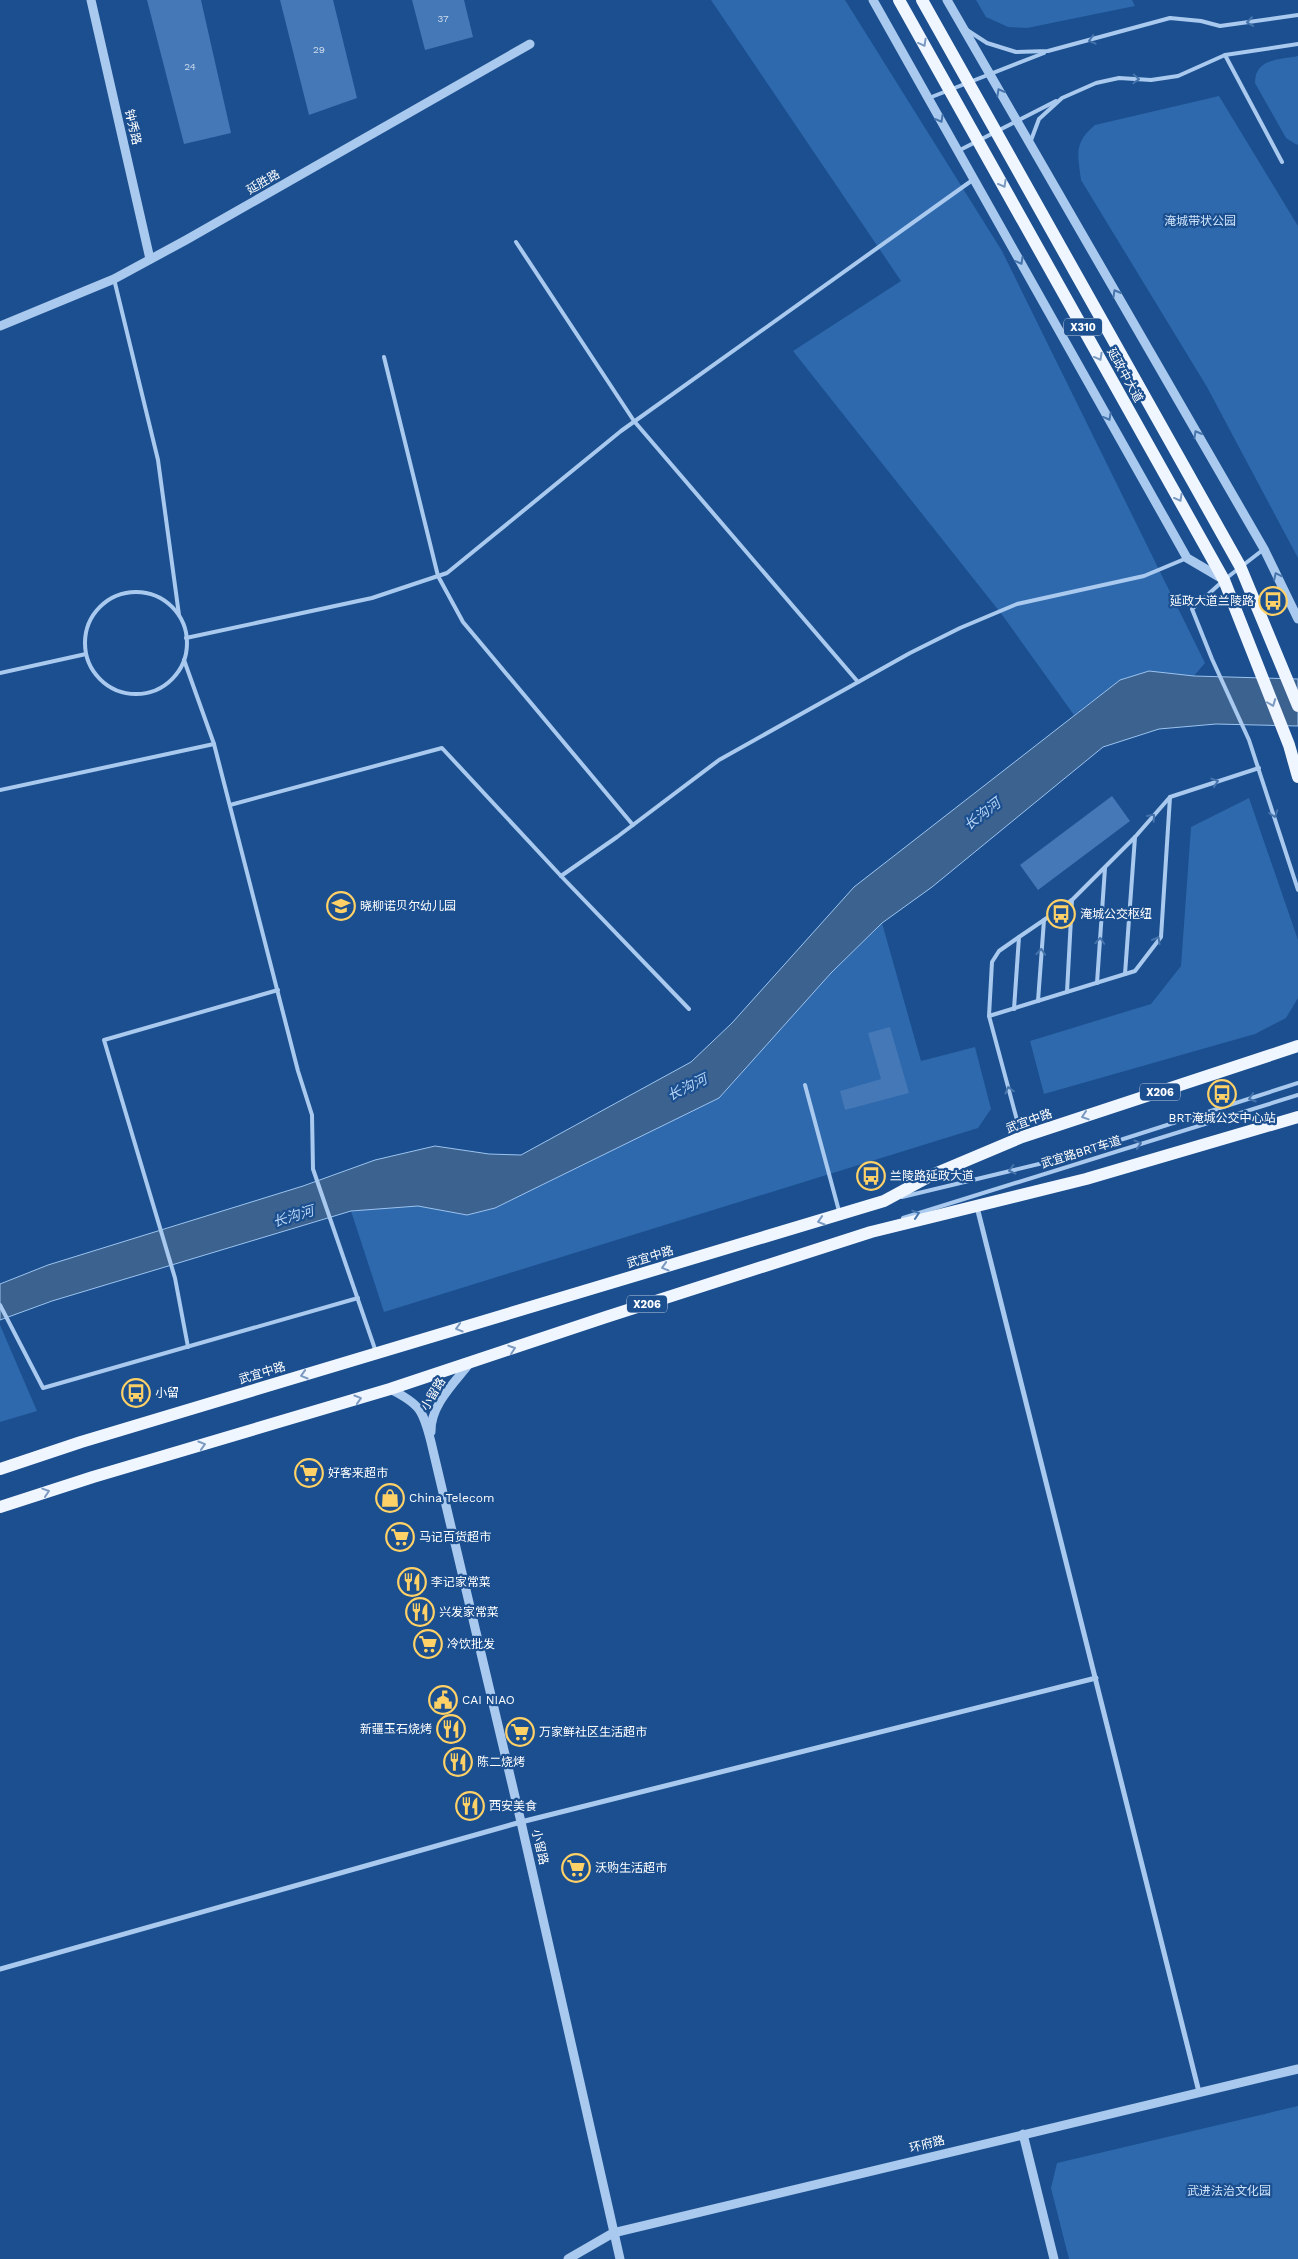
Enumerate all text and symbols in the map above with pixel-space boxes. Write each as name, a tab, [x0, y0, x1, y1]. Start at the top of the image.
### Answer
house number: 37	[437, 13, 449, 24]
one-way arrow	[1245, 16, 1253, 27]
one-way arrow	[1087, 34, 1096, 45]
one-way arrow	[917, 37, 927, 46]
house number: 29	[313, 44, 325, 55]
house number: 24	[184, 61, 196, 72]
one-way arrow	[1132, 73, 1140, 84]
one-way arrow	[996, 88, 1006, 97]
street label: 钟秀路	[122, 108, 144, 146]
one-way arrow	[934, 113, 944, 122]
street label: 延胜路	[244, 167, 282, 197]
one-way arrow	[996, 179, 1006, 188]
park label: 淹城带状公园	[1164, 214, 1236, 228]
one-way arrow	[1013, 255, 1023, 264]
one-way arrow	[1112, 290, 1122, 299]
road number: X310	[1064, 318, 1102, 336]
street label: 延政中大道	[1104, 345, 1146, 405]
one-way arrow	[1093, 351, 1103, 360]
one-way arrow	[1102, 412, 1112, 421]
one-way arrow	[1193, 430, 1203, 439]
one-way arrow	[1172, 493, 1182, 502]
one-way arrow	[1273, 572, 1283, 581]
bus stop icon: 延政大道兰陵路	[1258, 586, 1288, 616]
place label: 延政大道兰陵路	[1170, 594, 1254, 608]
one-way arrow	[1266, 698, 1276, 706]
one-way arrow	[1210, 778, 1218, 788]
water label: 长沟河	[961, 793, 1006, 833]
one-way arrow	[1268, 810, 1278, 818]
one-way arrow	[1147, 813, 1156, 822]
school or university icon: 晓柳诺贝尔幼儿园	[326, 891, 356, 921]
place label: 晓柳诺贝尔幼儿园	[360, 899, 456, 913]
bus stop icon: 淹城公交枢纽	[1046, 899, 1076, 929]
place label: 淹城公交枢纽	[1080, 907, 1152, 921]
one-way arrow	[1094, 936, 1105, 944]
one-way arrow	[1151, 937, 1161, 946]
one-way arrow	[1036, 948, 1047, 956]
water label: 长沟河	[665, 1069, 712, 1103]
bus stop icon: BRT淹城公交中心站	[1207, 1079, 1237, 1109]
road number: X206	[1140, 1084, 1180, 1100]
one-way arrow	[1004, 1086, 1015, 1095]
one-way arrow	[1248, 1092, 1256, 1102]
street label: 武宜中路	[1004, 1106, 1054, 1136]
one-way arrow	[1082, 1110, 1090, 1120]
place label: BRT淹城公交中心站	[1169, 1111, 1275, 1125]
street label: 武宜路BRT车道	[1039, 1133, 1123, 1171]
one-way arrow	[1134, 1140, 1142, 1150]
bus stop icon: 兰陵路延政大道	[856, 1161, 886, 1191]
one-way arrow	[1008, 1164, 1017, 1175]
place label: 兰陵路延政大道	[890, 1169, 974, 1183]
water label: 长沟河	[271, 1201, 318, 1230]
one-way arrow	[912, 1209, 920, 1219]
one-way arrow	[817, 1215, 826, 1225]
street label: 武宜中路	[625, 1243, 675, 1271]
one-way arrow	[662, 1261, 670, 1271]
road number: X206	[627, 1296, 667, 1312]
one-way arrow	[455, 1323, 464, 1333]
one-way arrow	[508, 1345, 516, 1355]
street label: 武宜中路	[237, 1359, 287, 1387]
one-way arrow	[300, 1370, 308, 1380]
street label: 小留路	[418, 1375, 448, 1413]
bus stop icon: 小留	[121, 1378, 151, 1408]
place label: 小留	[155, 1386, 179, 1400]
one-way arrow	[353, 1394, 361, 1404]
one-way arrow	[197, 1440, 205, 1450]
supermarket icon: 好客来超市	[294, 1458, 324, 1488]
place label: 好客来超市	[328, 1466, 388, 1480]
shop icon: China Telecom	[375, 1483, 405, 1513]
one-way arrow	[42, 1488, 50, 1498]
place label: China Telecom	[409, 1491, 494, 1505]
supermarket icon: 马记百货超市	[385, 1522, 415, 1552]
place label: 马记百货超市	[419, 1530, 491, 1544]
restaurant icon: 李记家常菜	[397, 1567, 427, 1597]
place label: 李记家常菜	[431, 1575, 491, 1589]
restaurant icon: 兴发家常菜	[405, 1597, 435, 1627]
place label: 兴发家常菜	[439, 1605, 499, 1619]
supermarket icon: 冷饮批发	[413, 1629, 443, 1659]
place label: 冷饮批发	[447, 1637, 495, 1651]
public building icon: CAI NIAO	[428, 1685, 458, 1715]
place label: CAI NIAO	[462, 1693, 515, 1707]
restaurant icon: 新疆玉石烧烤	[436, 1714, 466, 1744]
supermarket icon: 万家鲜社区生活超市	[505, 1717, 535, 1747]
place label: 新疆玉石烧烤	[360, 1722, 432, 1736]
place label: 万家鲜社区生活超市	[539, 1725, 647, 1739]
restaurant icon: 陈二烧烤	[443, 1747, 473, 1777]
place label: 陈二烧烤	[477, 1755, 525, 1769]
restaurant icon: 西安美食	[455, 1791, 485, 1821]
place label: 西安美食	[489, 1799, 537, 1813]
street label: 小留路	[529, 1828, 551, 1866]
supermarket icon: 沃购生活超市	[561, 1853, 591, 1883]
place label: 沃购生活超市	[595, 1861, 667, 1875]
street label: 环府路	[908, 2133, 946, 2155]
park label: 武进法治文化园	[1187, 2184, 1271, 2198]

